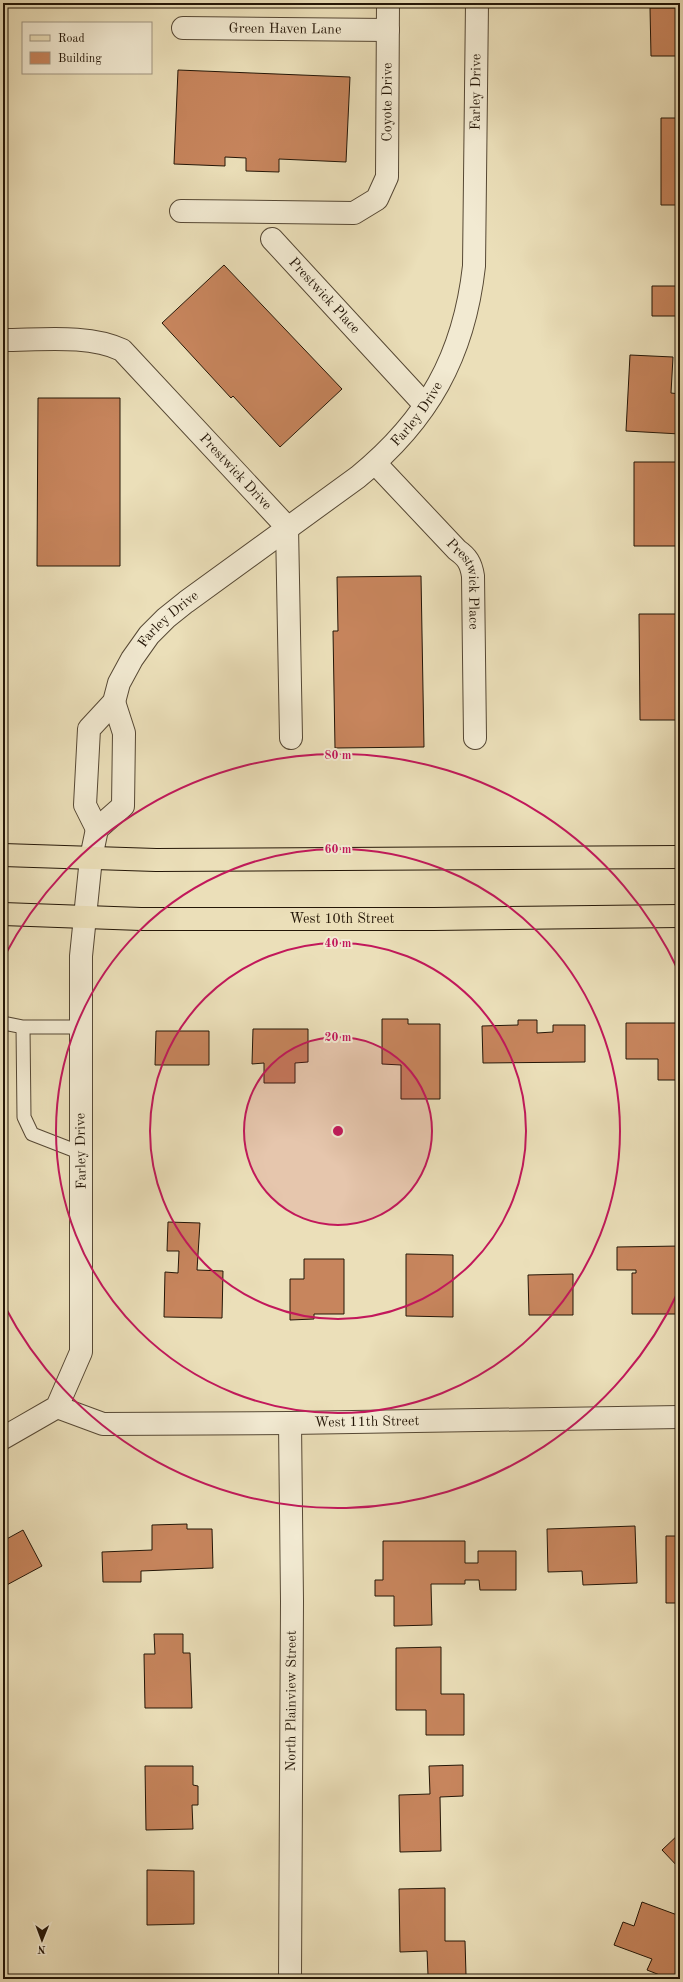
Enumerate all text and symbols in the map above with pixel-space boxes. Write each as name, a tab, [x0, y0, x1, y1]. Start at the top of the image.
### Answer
street label: Green Haven Lane	[229, 21, 341, 37]
legend	[22, 22, 152, 74]
text: Road	[58, 33, 85, 45]
text: Building	[58, 53, 102, 65]
street label: Farley Drive	[469, 54, 483, 130]
street label: Coyote Drive	[380, 63, 395, 142]
street label: Prestwick Place	[286, 255, 362, 336]
street label: Farley Drive	[389, 380, 445, 449]
street label: Prestwick Drive	[197, 431, 274, 513]
street label: Prestwick Place	[443, 536, 481, 630]
street label: Farley Drive	[136, 588, 201, 650]
text: 80 m	[325, 750, 352, 762]
text: 60 m	[325, 844, 352, 856]
street label: West 10th Street	[289, 912, 394, 926]
text: 40 m	[325, 938, 352, 950]
text: 20 m	[325, 1032, 352, 1044]
street label: Farley Drive	[73, 1113, 89, 1189]
centre of rings	[331, 1124, 345, 1138]
street label: West 11th Street	[314, 1414, 420, 1430]
street label: North Plainview Street	[284, 1630, 299, 1772]
north arrow	[22, 1920, 62, 1960]
text: N	[37, 1943, 46, 1954]

